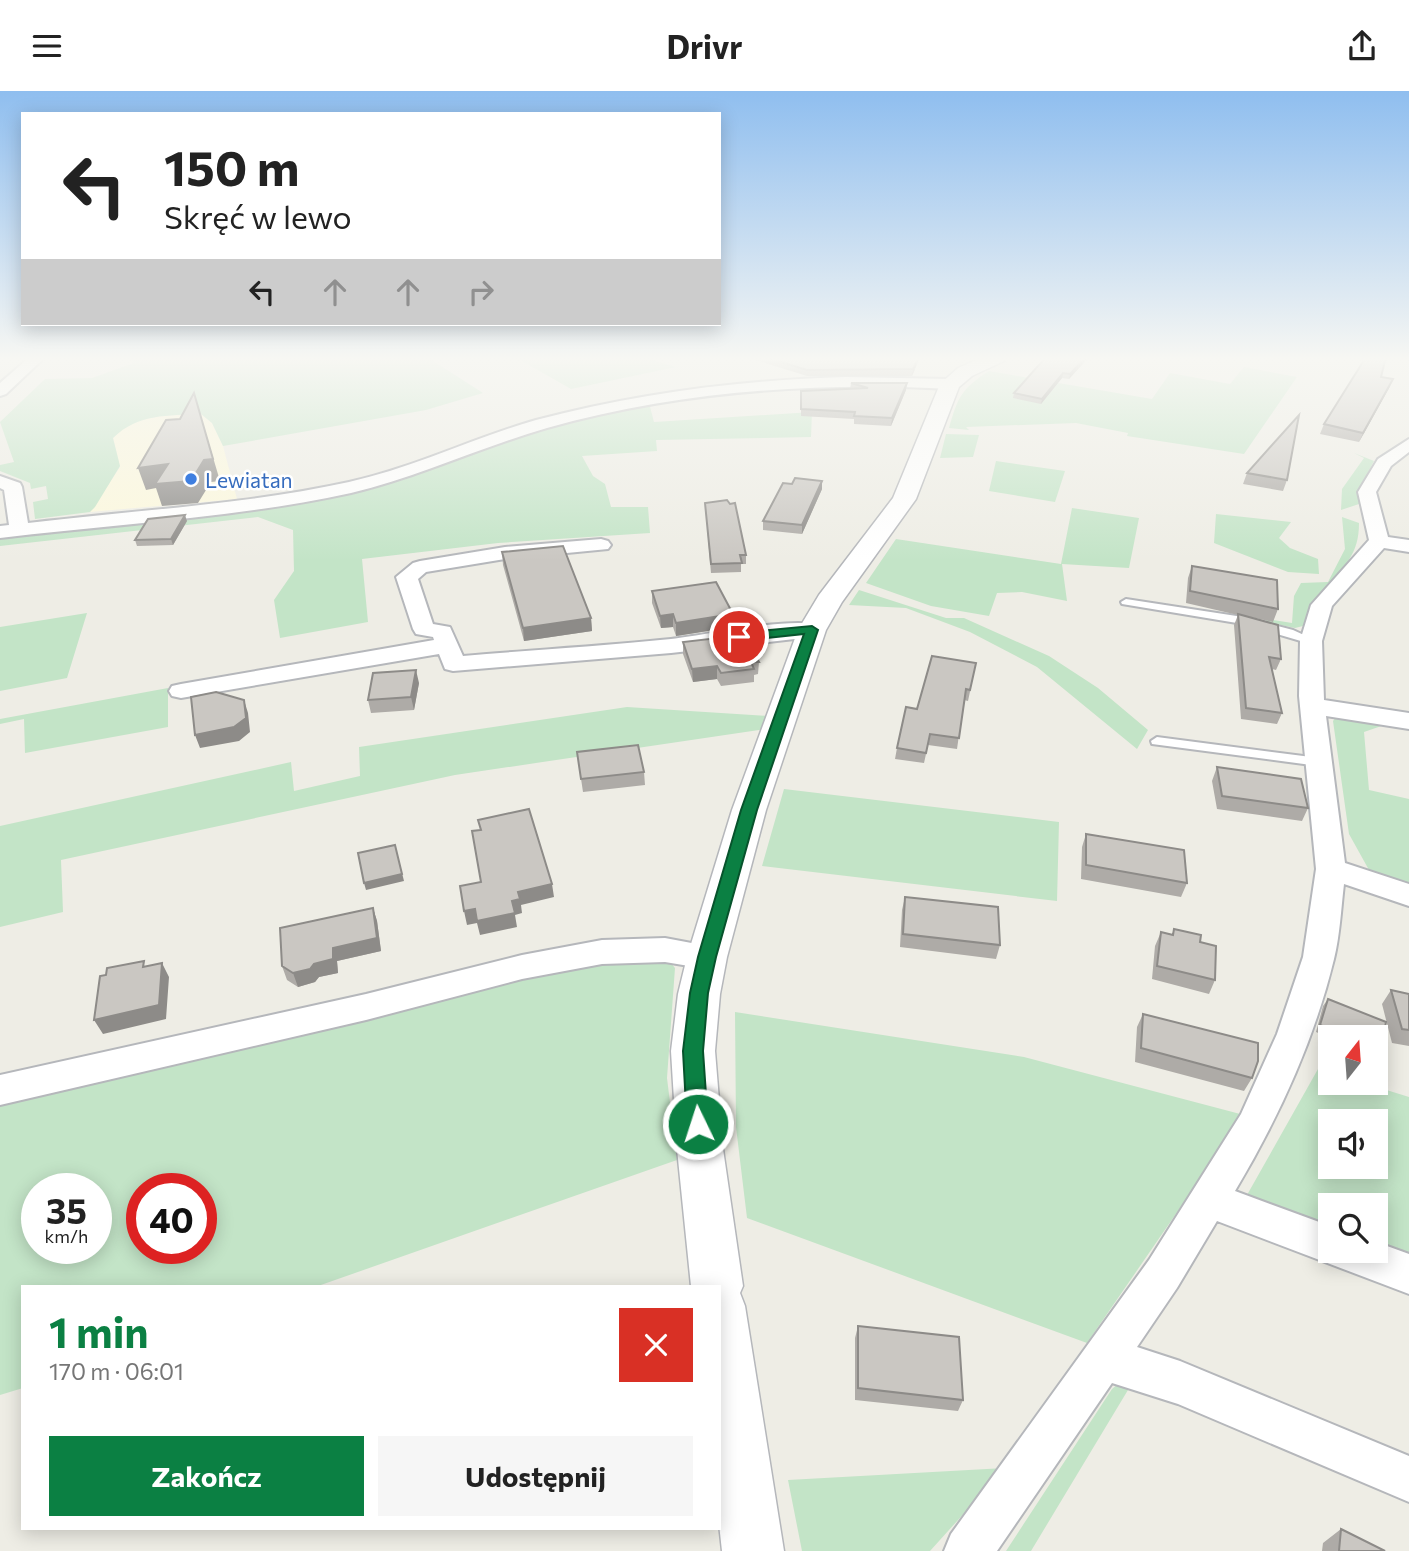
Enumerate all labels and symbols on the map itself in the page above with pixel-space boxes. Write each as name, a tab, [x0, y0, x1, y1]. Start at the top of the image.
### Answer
place label: Lewiatan	[205, 467, 293, 492]
marker: Lewiatan	[183, 471, 199, 487]
pin	[709, 607, 769, 667]
north arrow	[1318, 1025, 1388, 1095]
position arrow	[661, 1087, 735, 1161]
speed limit sign: 40	[126, 1173, 217, 1264]

